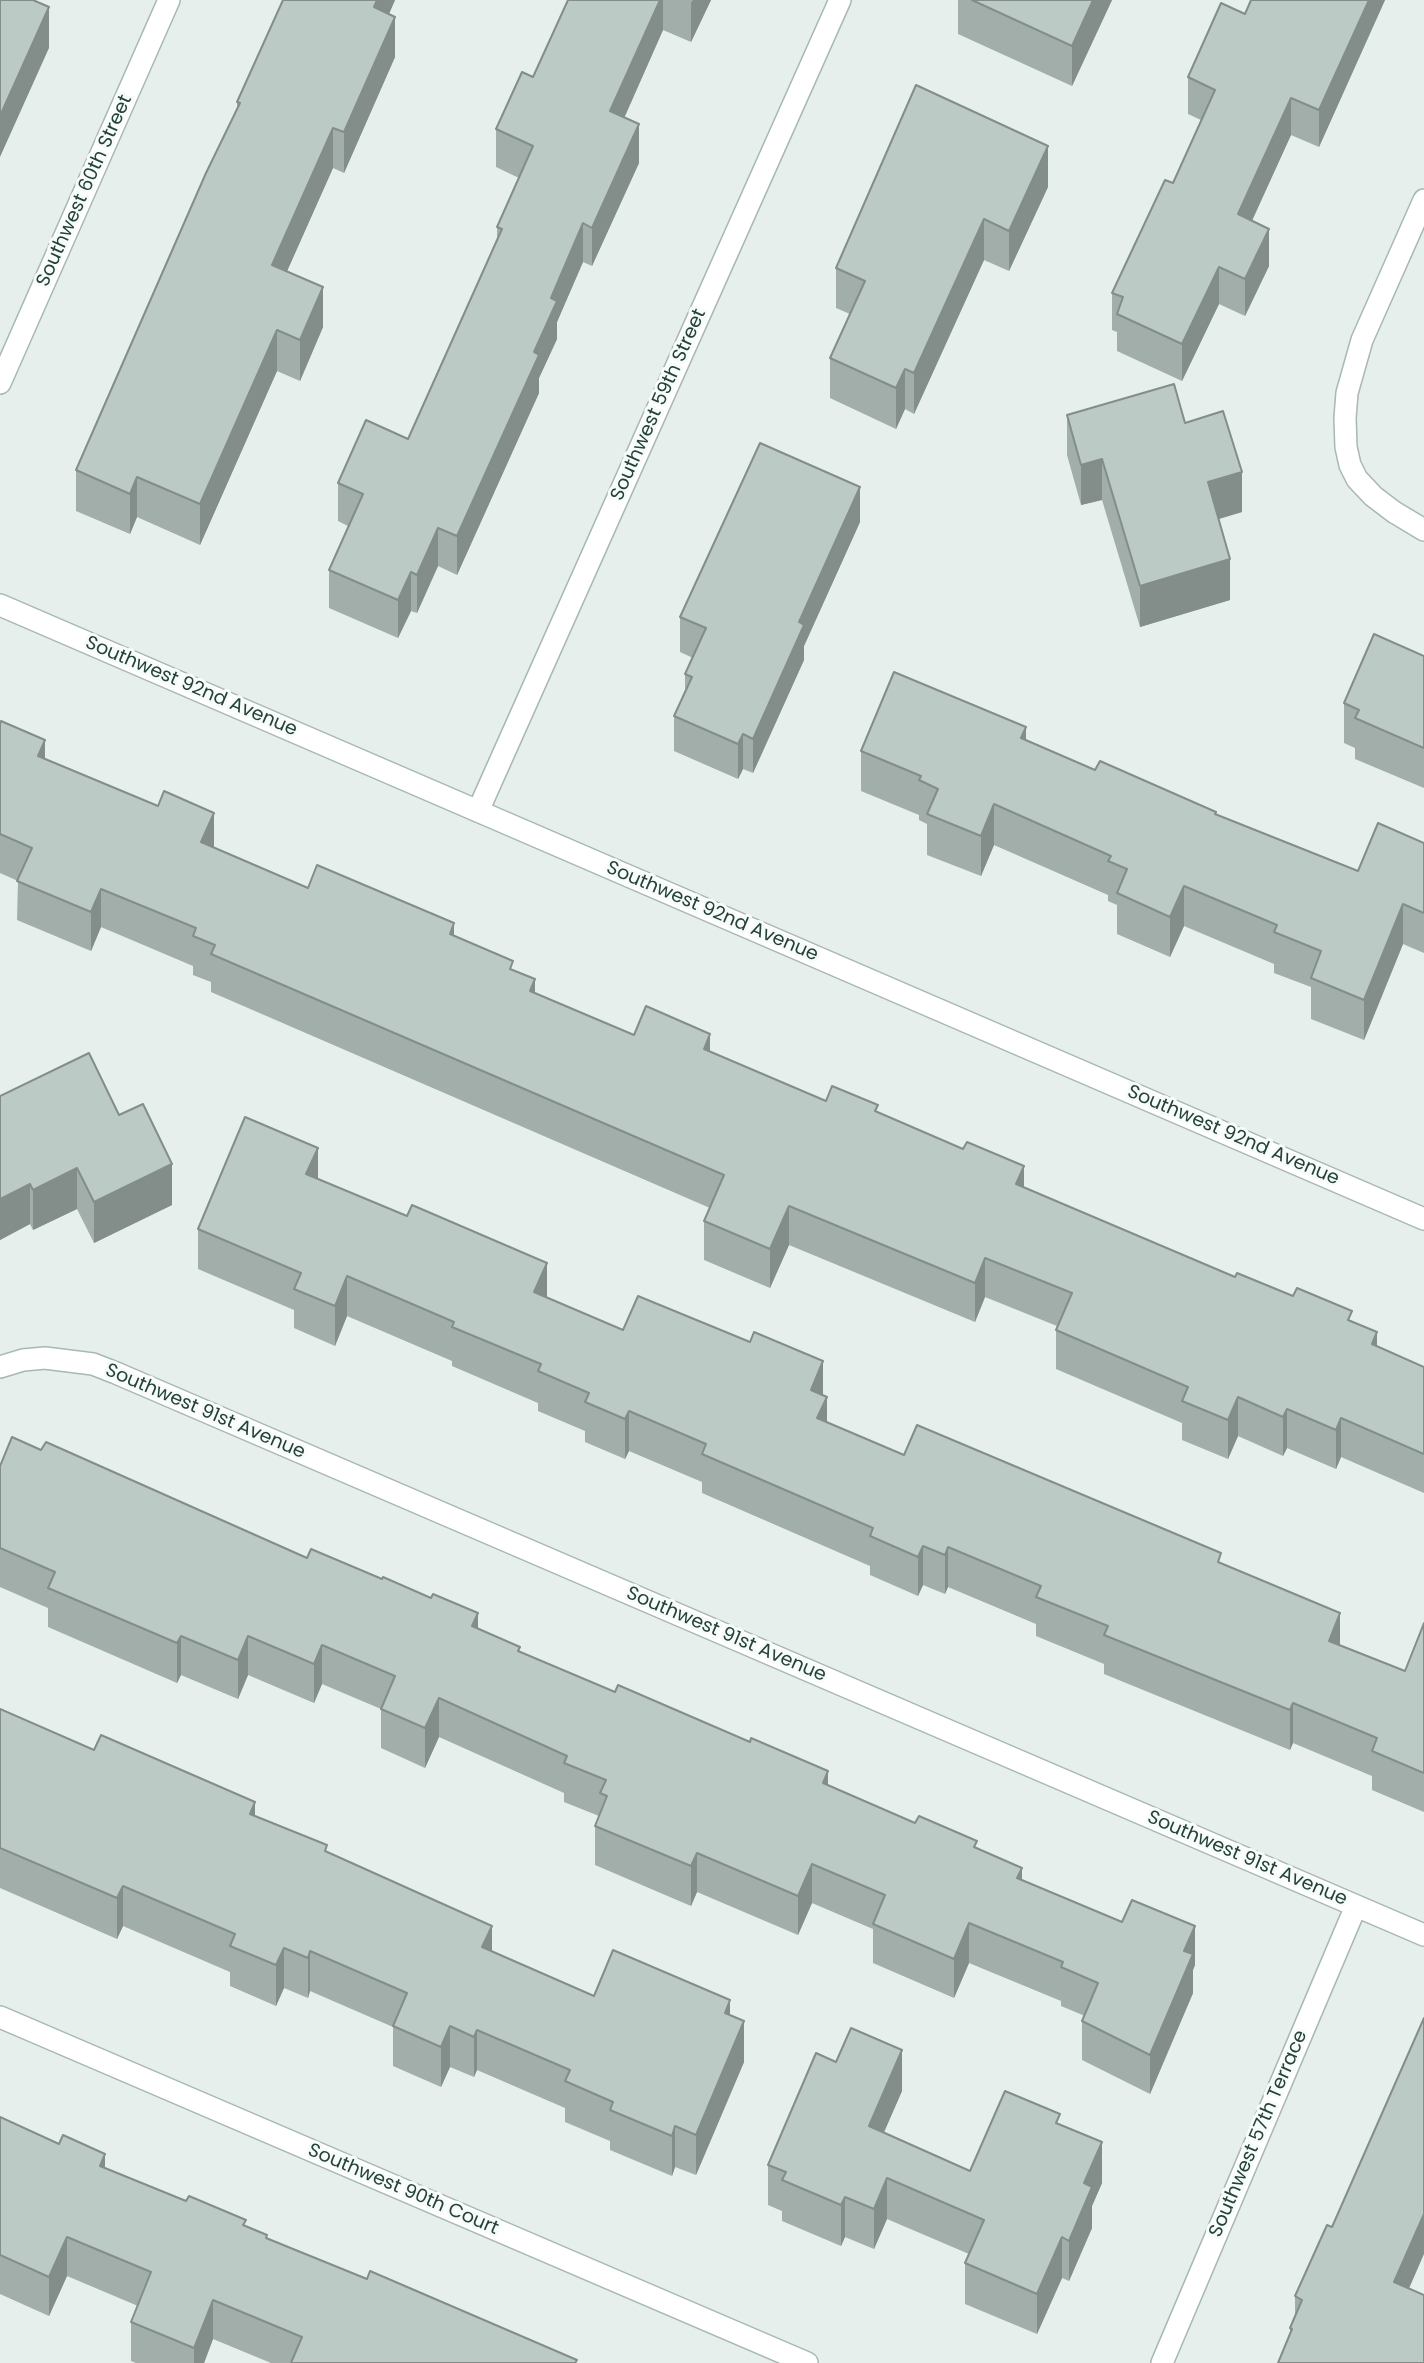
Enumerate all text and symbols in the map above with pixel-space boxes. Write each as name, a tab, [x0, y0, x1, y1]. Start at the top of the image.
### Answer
street label: Southwest 60th Street	[32, 92, 138, 290]
street label: Southwest 59th Street	[606, 306, 712, 504]
street label: Southwest 92nd Avenue	[82, 632, 300, 742]
street label: Southwest 92nd Avenue	[603, 857, 821, 967]
street label: Southwest 92nd Avenue	[1124, 1081, 1342, 1191]
street label: Southwest 91st Avenue	[102, 1359, 308, 1465]
street label: Southwest 91st Avenue	[623, 1582, 829, 1688]
street label: Southwest 91st Avenue	[1144, 1806, 1350, 1912]
street label: Southwest 57th Terrace	[1205, 2027, 1313, 2241]
street label: Southwest 90th Court	[304, 2139, 502, 2241]

